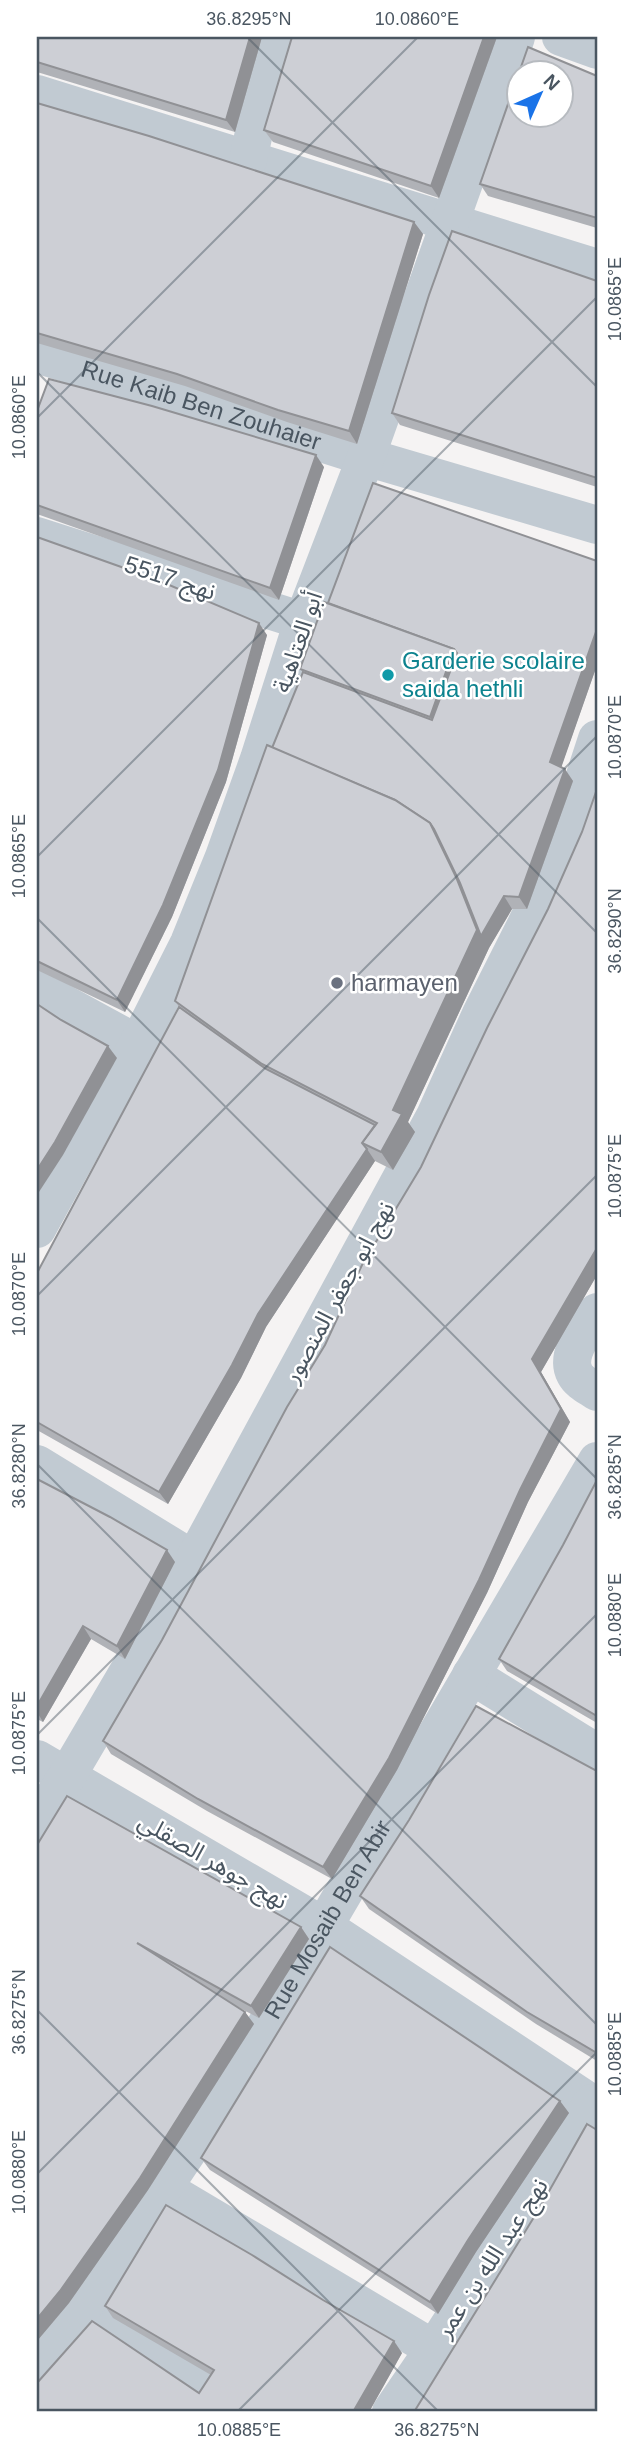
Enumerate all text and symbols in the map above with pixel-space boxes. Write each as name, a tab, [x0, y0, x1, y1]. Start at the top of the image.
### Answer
text: 36.8295°N	[206, 9, 292, 29]
text: 10.0860°E	[375, 9, 459, 29]
north arrow	[504, 60, 574, 130]
text: N	[539, 70, 564, 95]
text: 10.0865°E	[605, 257, 625, 341]
street label: Rue Kaib Ben Zouhaier	[78, 355, 324, 455]
text: 10.0860°E	[9, 375, 29, 459]
street label: نهج 5517	[120, 550, 219, 609]
street label: أبو العتاهية	[266, 587, 328, 696]
place label: Garderie scolaire saida hethli	[402, 647, 585, 702]
marker: Garderie scolaire saida hethli	[380, 667, 396, 683]
text: 10.0870°E	[605, 695, 625, 779]
text: 10.0865°E	[9, 814, 29, 898]
text: 36.8290°N	[605, 888, 625, 974]
place label: harmayen	[351, 969, 458, 996]
marker: harmayen	[329, 975, 345, 991]
text: 10.0875°E	[605, 1134, 625, 1218]
street label: نهج ابو جعفر المنصور	[277, 1197, 403, 1390]
text: 10.0870°E	[9, 1252, 29, 1336]
text: 36.8280°N	[9, 1423, 29, 1509]
text: 36.8285°N	[605, 1434, 625, 1520]
text: 10.0880°E	[605, 1573, 625, 1657]
text: 10.0875°E	[9, 1691, 29, 1775]
street label: نهج جوهر الصقلي	[131, 1807, 293, 1919]
street label: Rue Mosaib Ben Abir	[259, 1815, 396, 2024]
text: 36.8275°N	[9, 1969, 29, 2055]
text: 10.0885°E	[605, 2012, 625, 2096]
text: 10.0880°E	[9, 2130, 29, 2214]
street label: نهج عبد الله بن عمر	[430, 2173, 556, 2345]
text: 10.0885°E	[197, 2420, 281, 2440]
text: 36.8275°N	[394, 2420, 480, 2440]

